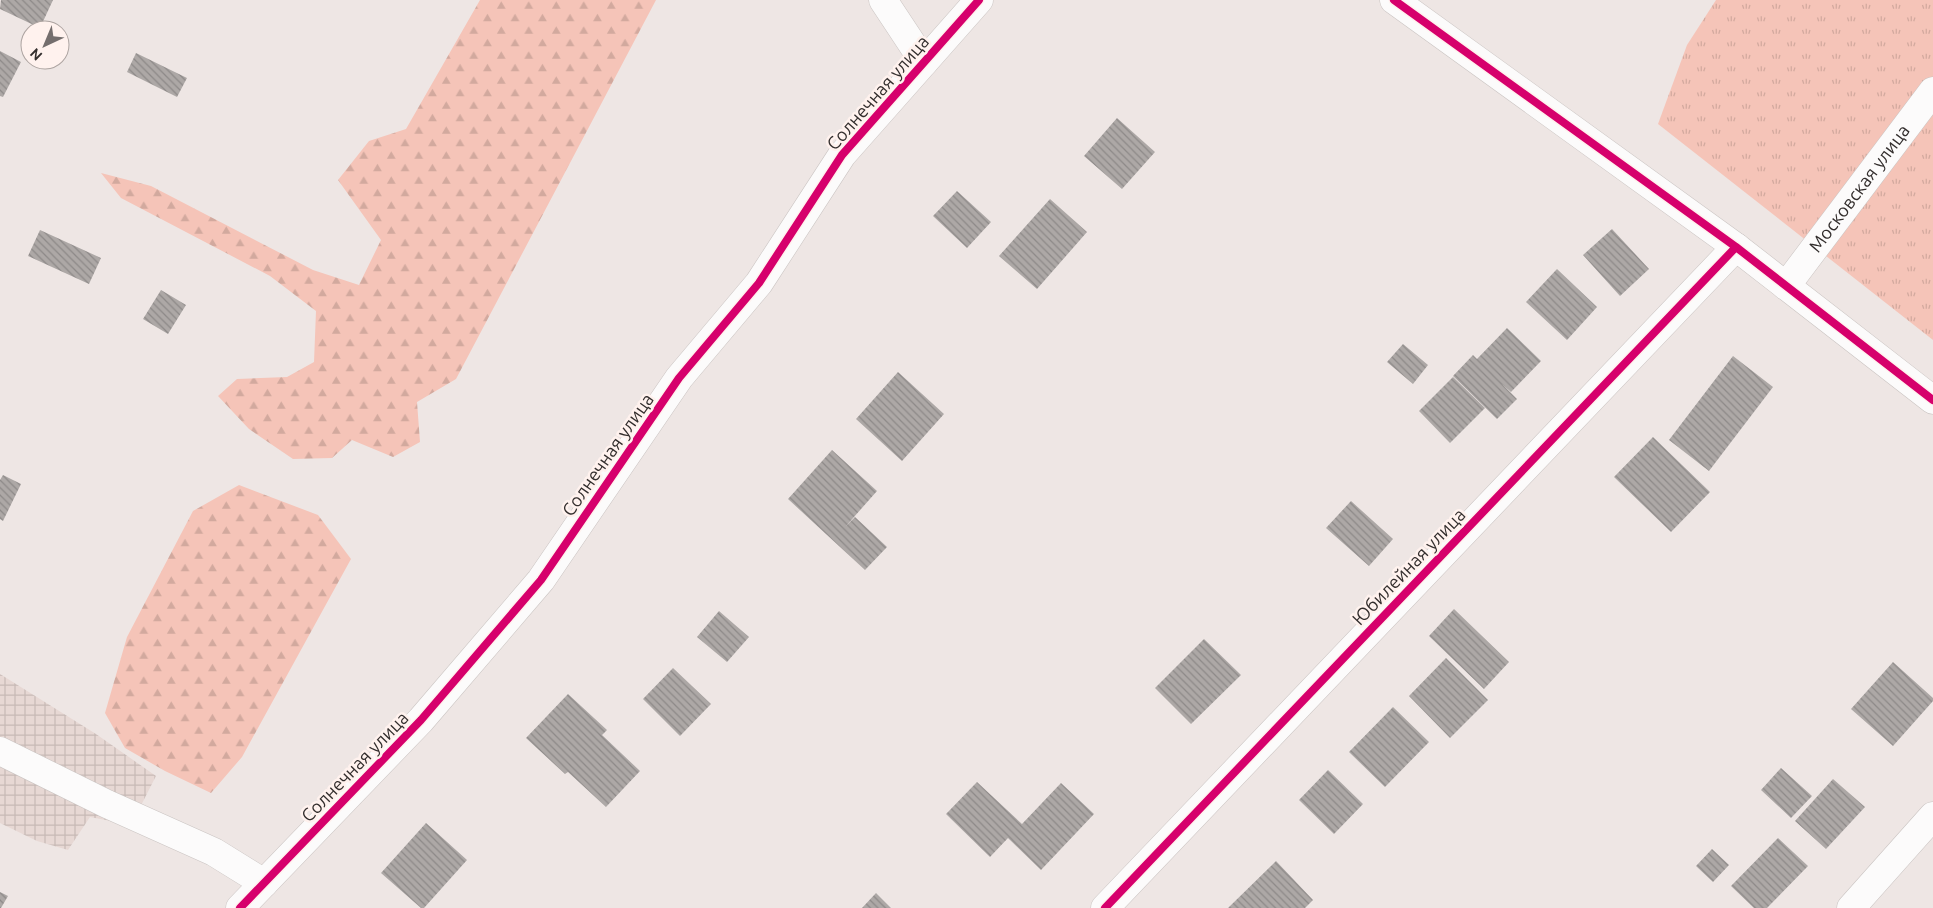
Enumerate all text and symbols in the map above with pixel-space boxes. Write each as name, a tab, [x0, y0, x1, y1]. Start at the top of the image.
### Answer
north arrow	[20, 20, 70, 70]
street label: Солнечная улица	[822, 31, 932, 154]
text: N	[27, 45, 45, 64]
street label: Московская улица	[1804, 120, 1913, 255]
street label: Солнечная улица	[557, 389, 657, 519]
street label: Юбилейная улица	[1348, 504, 1469, 628]
street label: Солнечная улица	[297, 707, 412, 825]

